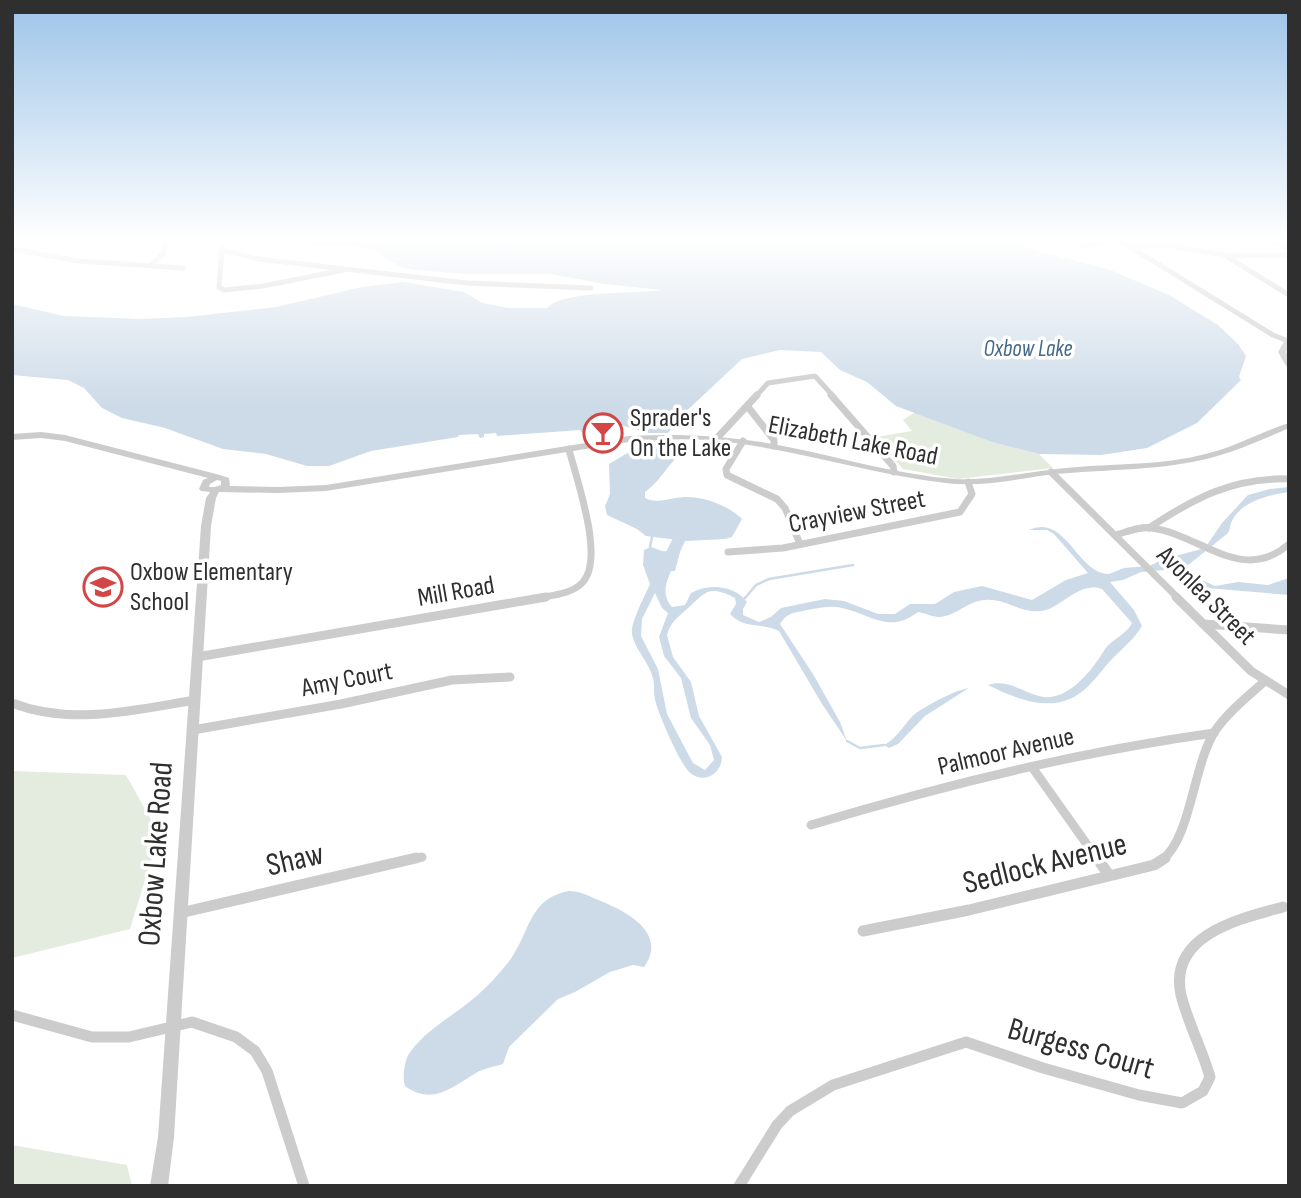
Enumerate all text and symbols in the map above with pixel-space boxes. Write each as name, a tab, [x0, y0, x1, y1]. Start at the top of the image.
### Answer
water label: Oxbow Lake	[983, 335, 1073, 363]
place label: Sprader's On the Lake	[630, 403, 731, 464]
street label: Elizabeth Lake Road	[766, 409, 940, 473]
bar icon: Sprader's On the Lake	[582, 412, 624, 454]
street label: Crayview Street	[786, 484, 928, 540]
street label: Avonlea Street	[1149, 539, 1262, 652]
place label: Oxbow Elementary School	[130, 557, 293, 618]
school or university icon: Oxbow Elementary School	[82, 566, 124, 608]
street label: Mill Road	[415, 570, 497, 614]
street label: Amy Court	[298, 656, 395, 704]
street label: Palmoor Avenue	[935, 721, 1077, 783]
street label: Oxbow Lake Road	[130, 761, 182, 947]
street label: Sedlock Avenue	[959, 825, 1131, 903]
street label: Shaw	[263, 835, 327, 885]
street label: Burgess Court	[1003, 1010, 1159, 1088]

